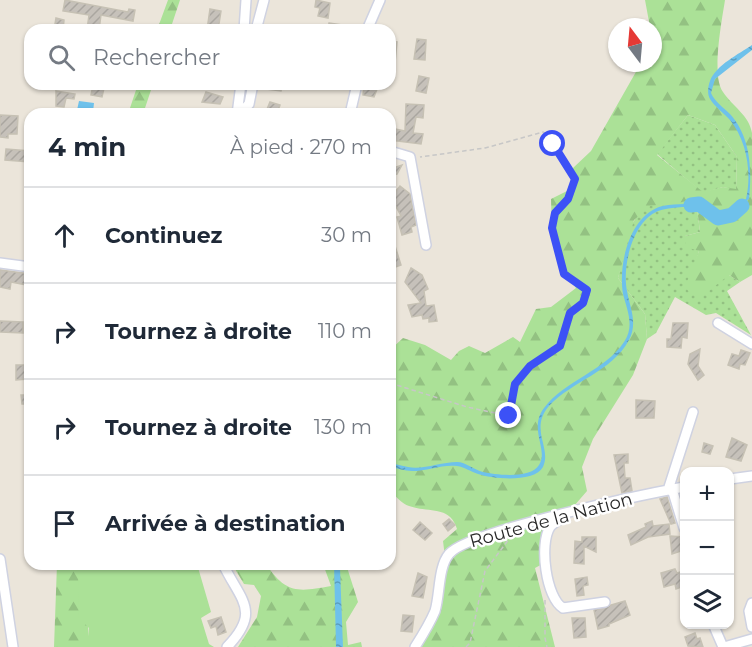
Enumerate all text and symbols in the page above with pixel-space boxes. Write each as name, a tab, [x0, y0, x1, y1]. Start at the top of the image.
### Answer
north arrow	[608, 18, 662, 72]
search box	[24, 24, 396, 90]
icon: search	[45, 41, 78, 74]
text: Rechercher	[93, 44, 220, 71]
route start	[539, 130, 565, 156]
text: 4 min	[48, 131, 126, 163]
text: À pied · 270 m	[230, 135, 372, 159]
icon: ahead	[48, 219, 81, 252]
text: Continuez	[105, 222, 222, 249]
text: 30 m	[321, 223, 372, 247]
icon: right	[48, 315, 81, 348]
text: Tournez à droite	[105, 318, 292, 345]
text: 110 m	[318, 319, 372, 343]
route end	[495, 402, 521, 428]
icon: right	[48, 411, 81, 444]
text: Tournez à droite	[105, 414, 292, 441]
text: 130 m	[314, 415, 372, 439]
map controls	[680, 467, 734, 629]
button: +	[680, 467, 734, 521]
street label: Route de la Nation	[467, 488, 635, 552]
icon: arrive	[48, 507, 81, 540]
text: Arrivée à destination	[105, 510, 345, 537]
button: −	[680, 521, 734, 575]
button: layers	[680, 575, 734, 629]

